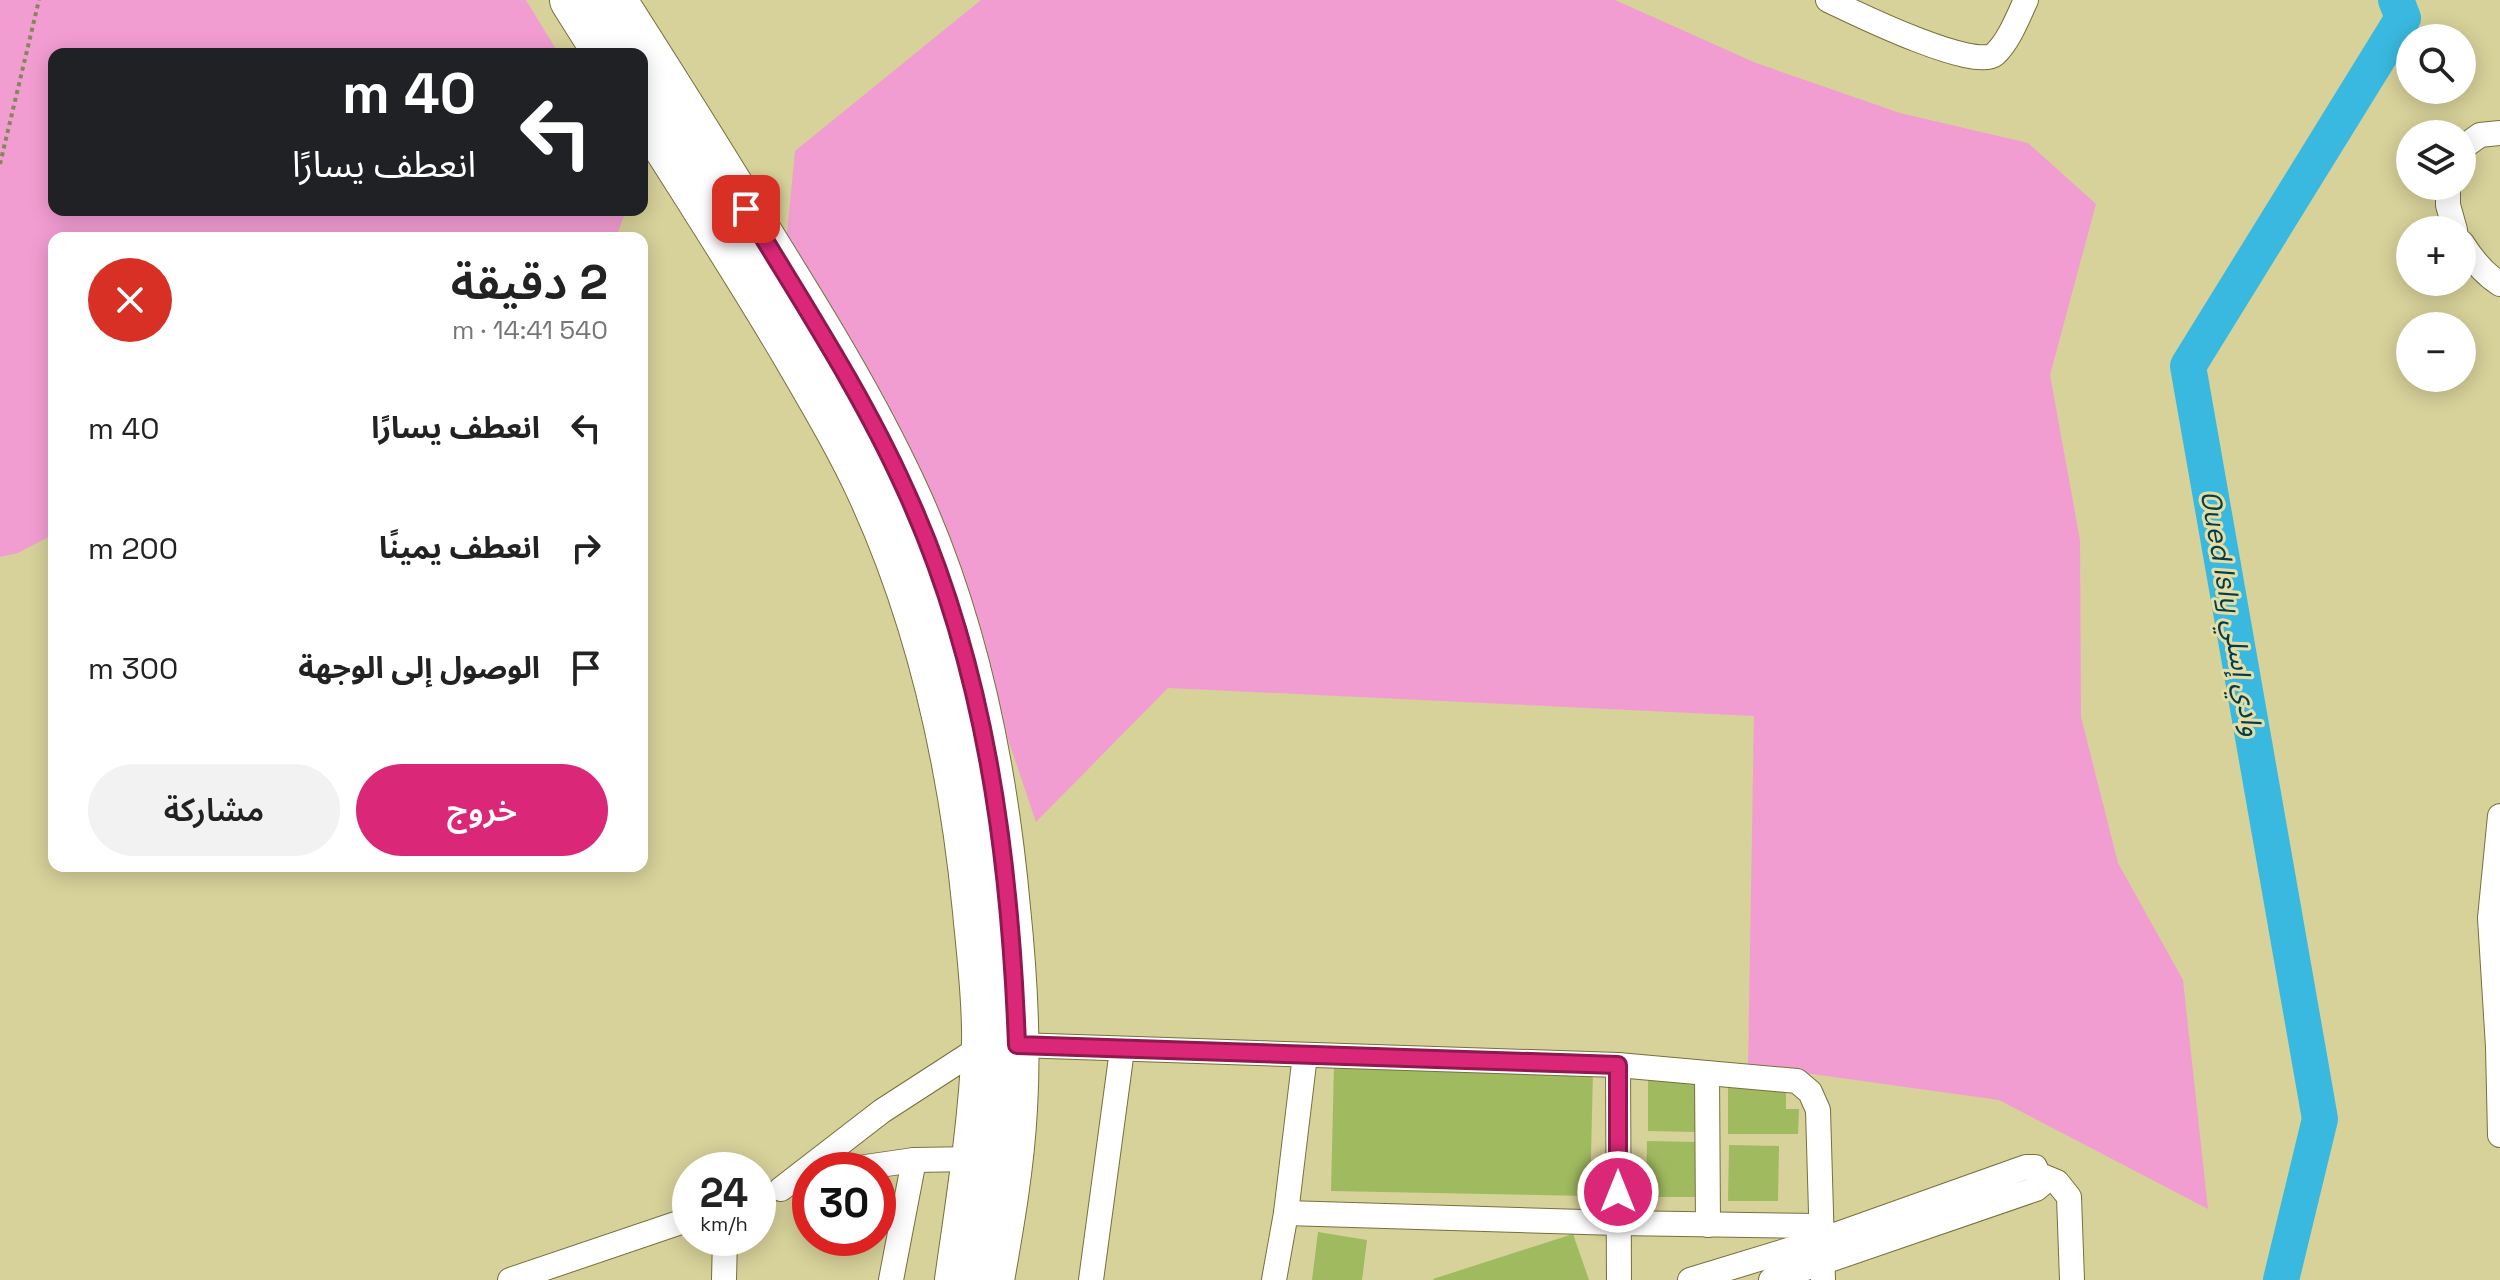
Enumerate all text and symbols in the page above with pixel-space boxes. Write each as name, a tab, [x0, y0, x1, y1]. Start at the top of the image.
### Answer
map controls	[2396, 24, 2476, 392]
button: search	[2396, 24, 2476, 104]
text: 40 m	[342, 58, 476, 129]
icon: left	[504, 80, 608, 184]
button: layers	[2396, 120, 2476, 200]
text: انعطف يسارًا	[292, 142, 476, 188]
pin	[712, 175, 780, 243]
icon: arrive	[724, 187, 768, 231]
button: +	[2396, 216, 2476, 296]
text: 2 دقيقة	[451, 252, 608, 313]
button: close	[88, 258, 172, 342]
button: −	[2396, 312, 2476, 392]
text: 540 m · 14:41	[452, 313, 608, 347]
icon: left	[564, 406, 608, 450]
text: انعطف يسارًا	[371, 408, 540, 447]
text: 40 m	[88, 409, 160, 448]
water label: Oued Isly وادي إسلي	[2188, 487, 2271, 740]
icon: right	[564, 526, 608, 570]
text: انعطف يمينًا	[379, 528, 540, 567]
text: 200 m	[88, 529, 178, 568]
icon: arrive	[564, 646, 608, 690]
text: الوصول إلى الوجهة	[298, 648, 540, 687]
text: 300 m	[88, 649, 178, 688]
button: مشاركة	[88, 764, 340, 856]
button: خروج	[356, 764, 608, 856]
position arrow	[1576, 1150, 1660, 1234]
speed limit sign: 30	[792, 1152, 896, 1256]
text: 24	[700, 1168, 748, 1219]
text: km/h	[700, 1211, 748, 1237]

